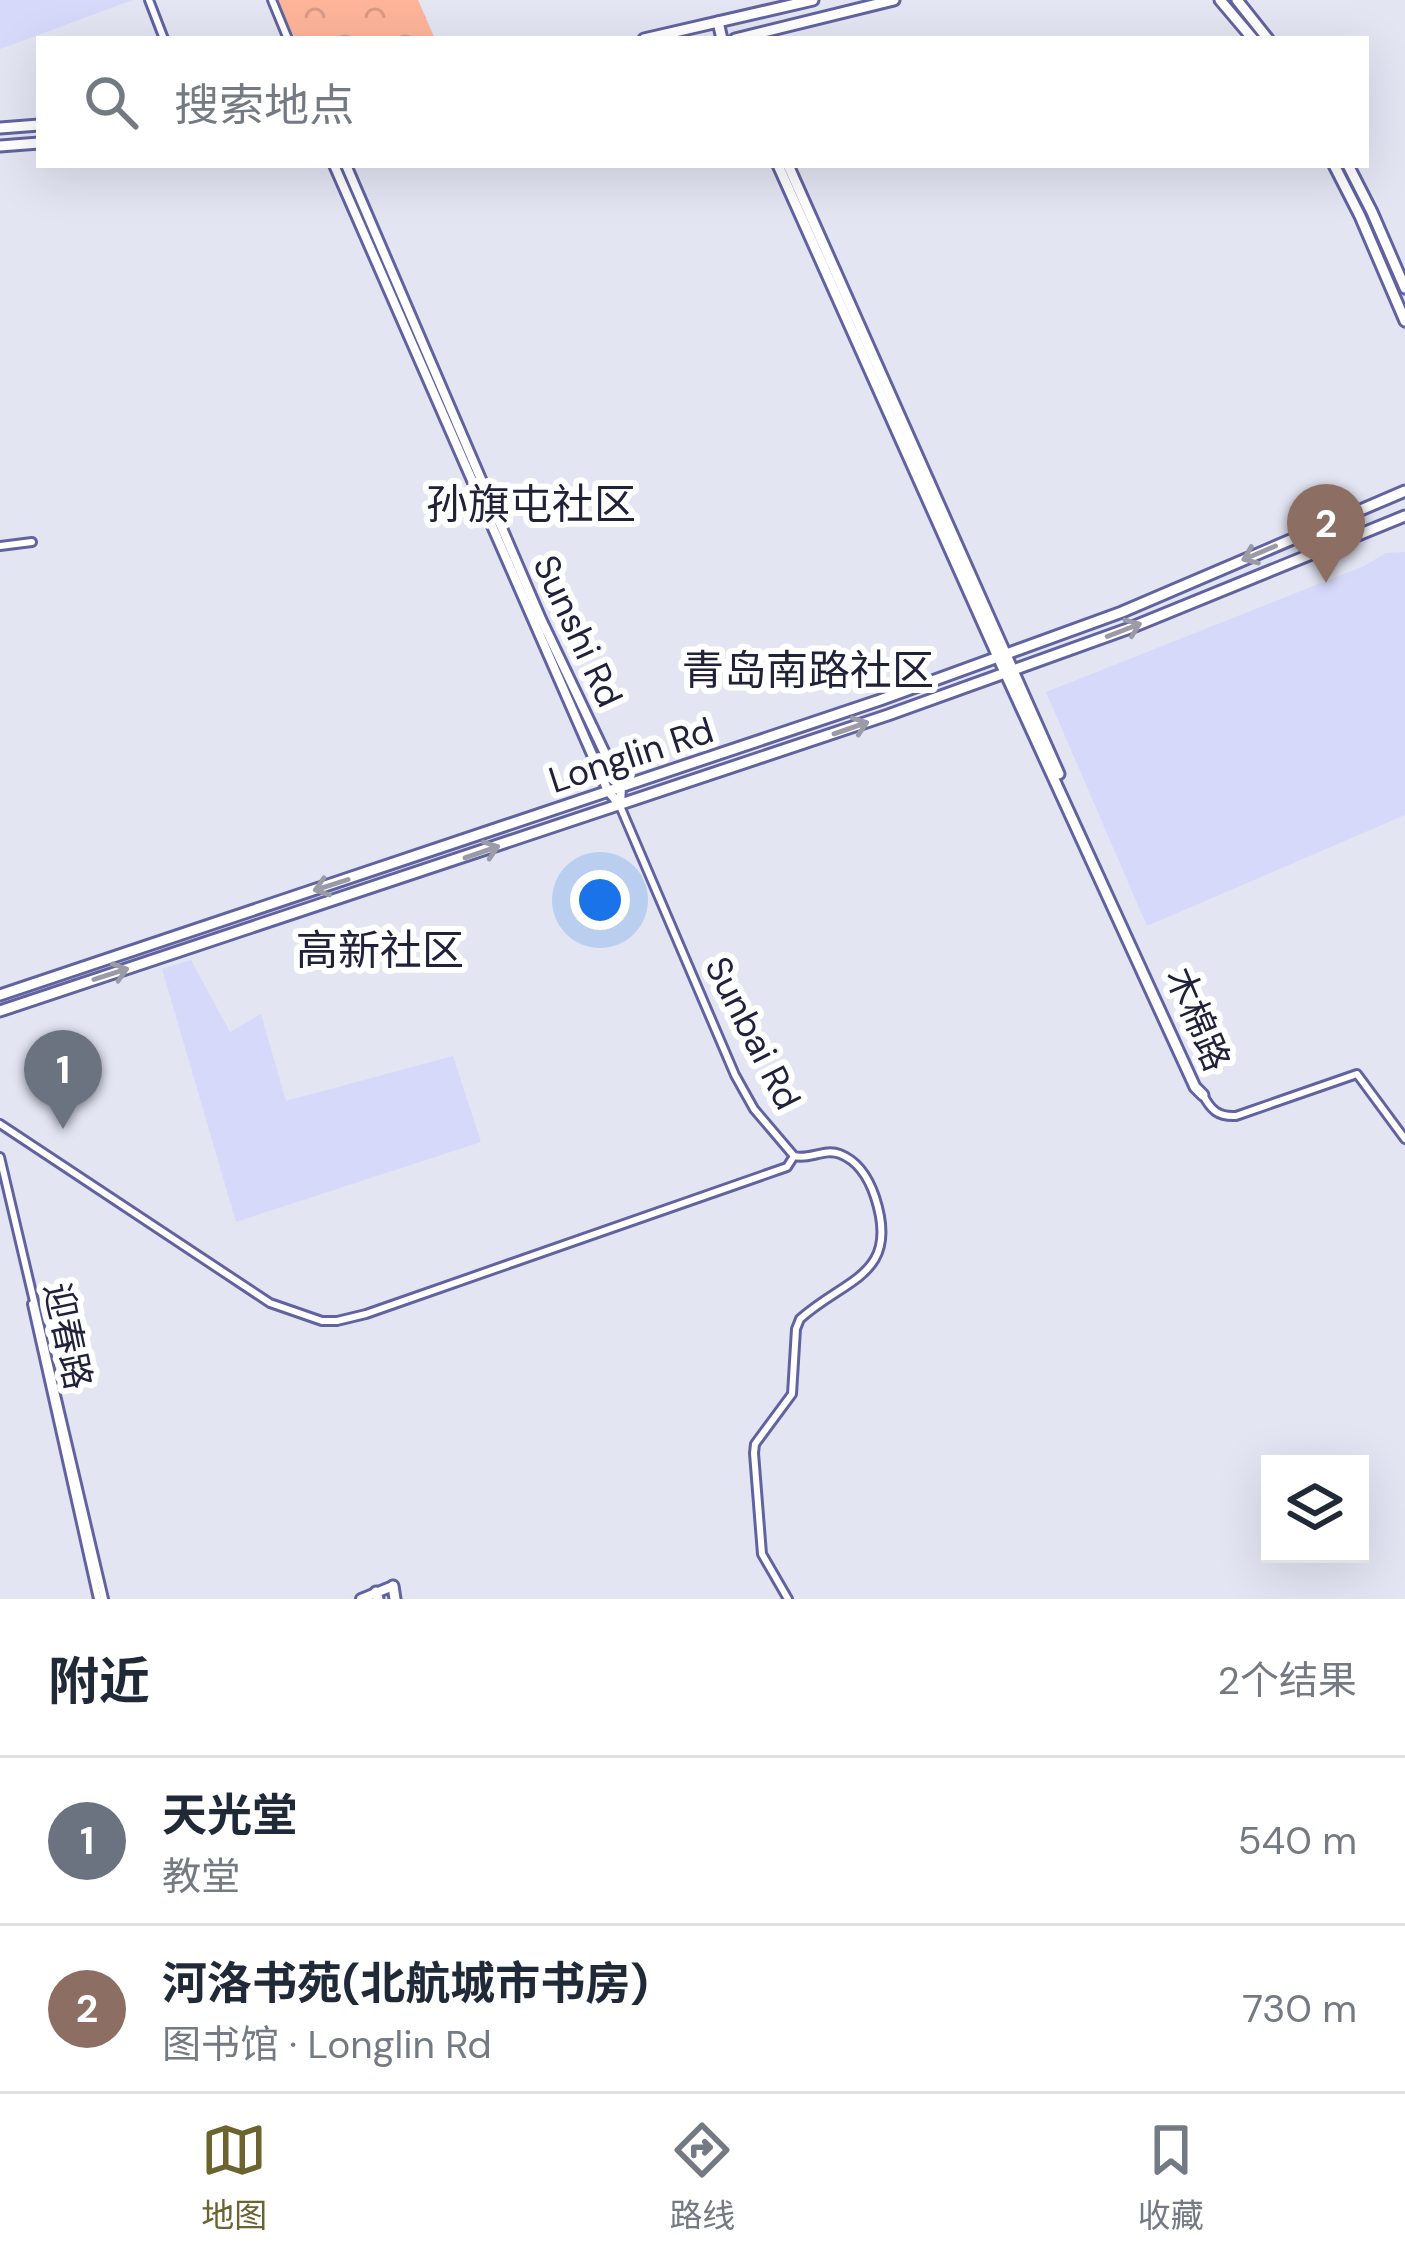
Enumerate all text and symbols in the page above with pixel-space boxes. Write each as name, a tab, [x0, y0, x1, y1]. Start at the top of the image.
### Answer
search box	[36, 36, 1369, 168]
icon: search	[78, 69, 144, 135]
text: 搜索地点	[174, 76, 354, 135]
district label: 孙旗屯社区	[426, 477, 636, 532]
pin: 2	[1287, 484, 1365, 583]
one-way arrow	[1241, 544, 1277, 566]
street label: Sunshi Rd	[522, 548, 634, 714]
one-way arrow	[1104, 618, 1141, 639]
district label: 青岛南路社区	[682, 643, 934, 698]
street label: Longlin Rd	[543, 706, 719, 804]
one-way arrow	[831, 715, 869, 737]
one-way arrow	[462, 840, 499, 861]
your location	[570, 870, 630, 930]
one-way arrow	[312, 875, 350, 897]
district label: 高新社区	[296, 923, 464, 978]
street label: Sunbai Rd	[695, 949, 811, 1117]
street label: 木棉路	[1155, 960, 1241, 1078]
one-way arrow	[91, 962, 129, 984]
pin: 1	[24, 1030, 102, 1129]
street label: 迎春路	[34, 1278, 102, 1394]
map controls	[1261, 1455, 1369, 1563]
button: layers	[1261, 1455, 1369, 1563]
text: 附近	[48, 1648, 150, 1715]
text: 2个结果	[1218, 1655, 1357, 1706]
text: 天光堂	[162, 1786, 297, 1845]
text: 1	[80, 1815, 94, 1866]
text: 540 m	[1238, 1815, 1357, 1866]
text: 教堂	[162, 1851, 240, 1902]
text: 河洛书苑(北航城市书房)	[162, 1954, 648, 2013]
text: 2	[76, 1983, 98, 2034]
text: 730 m	[1242, 1983, 1357, 2034]
text: 图书馆 · Longlin Rd	[162, 2019, 492, 2070]
tab: 地图	[201, 2117, 267, 2237]
tab: 路线	[669, 2117, 735, 2237]
tab: 收藏	[1138, 2117, 1204, 2237]

